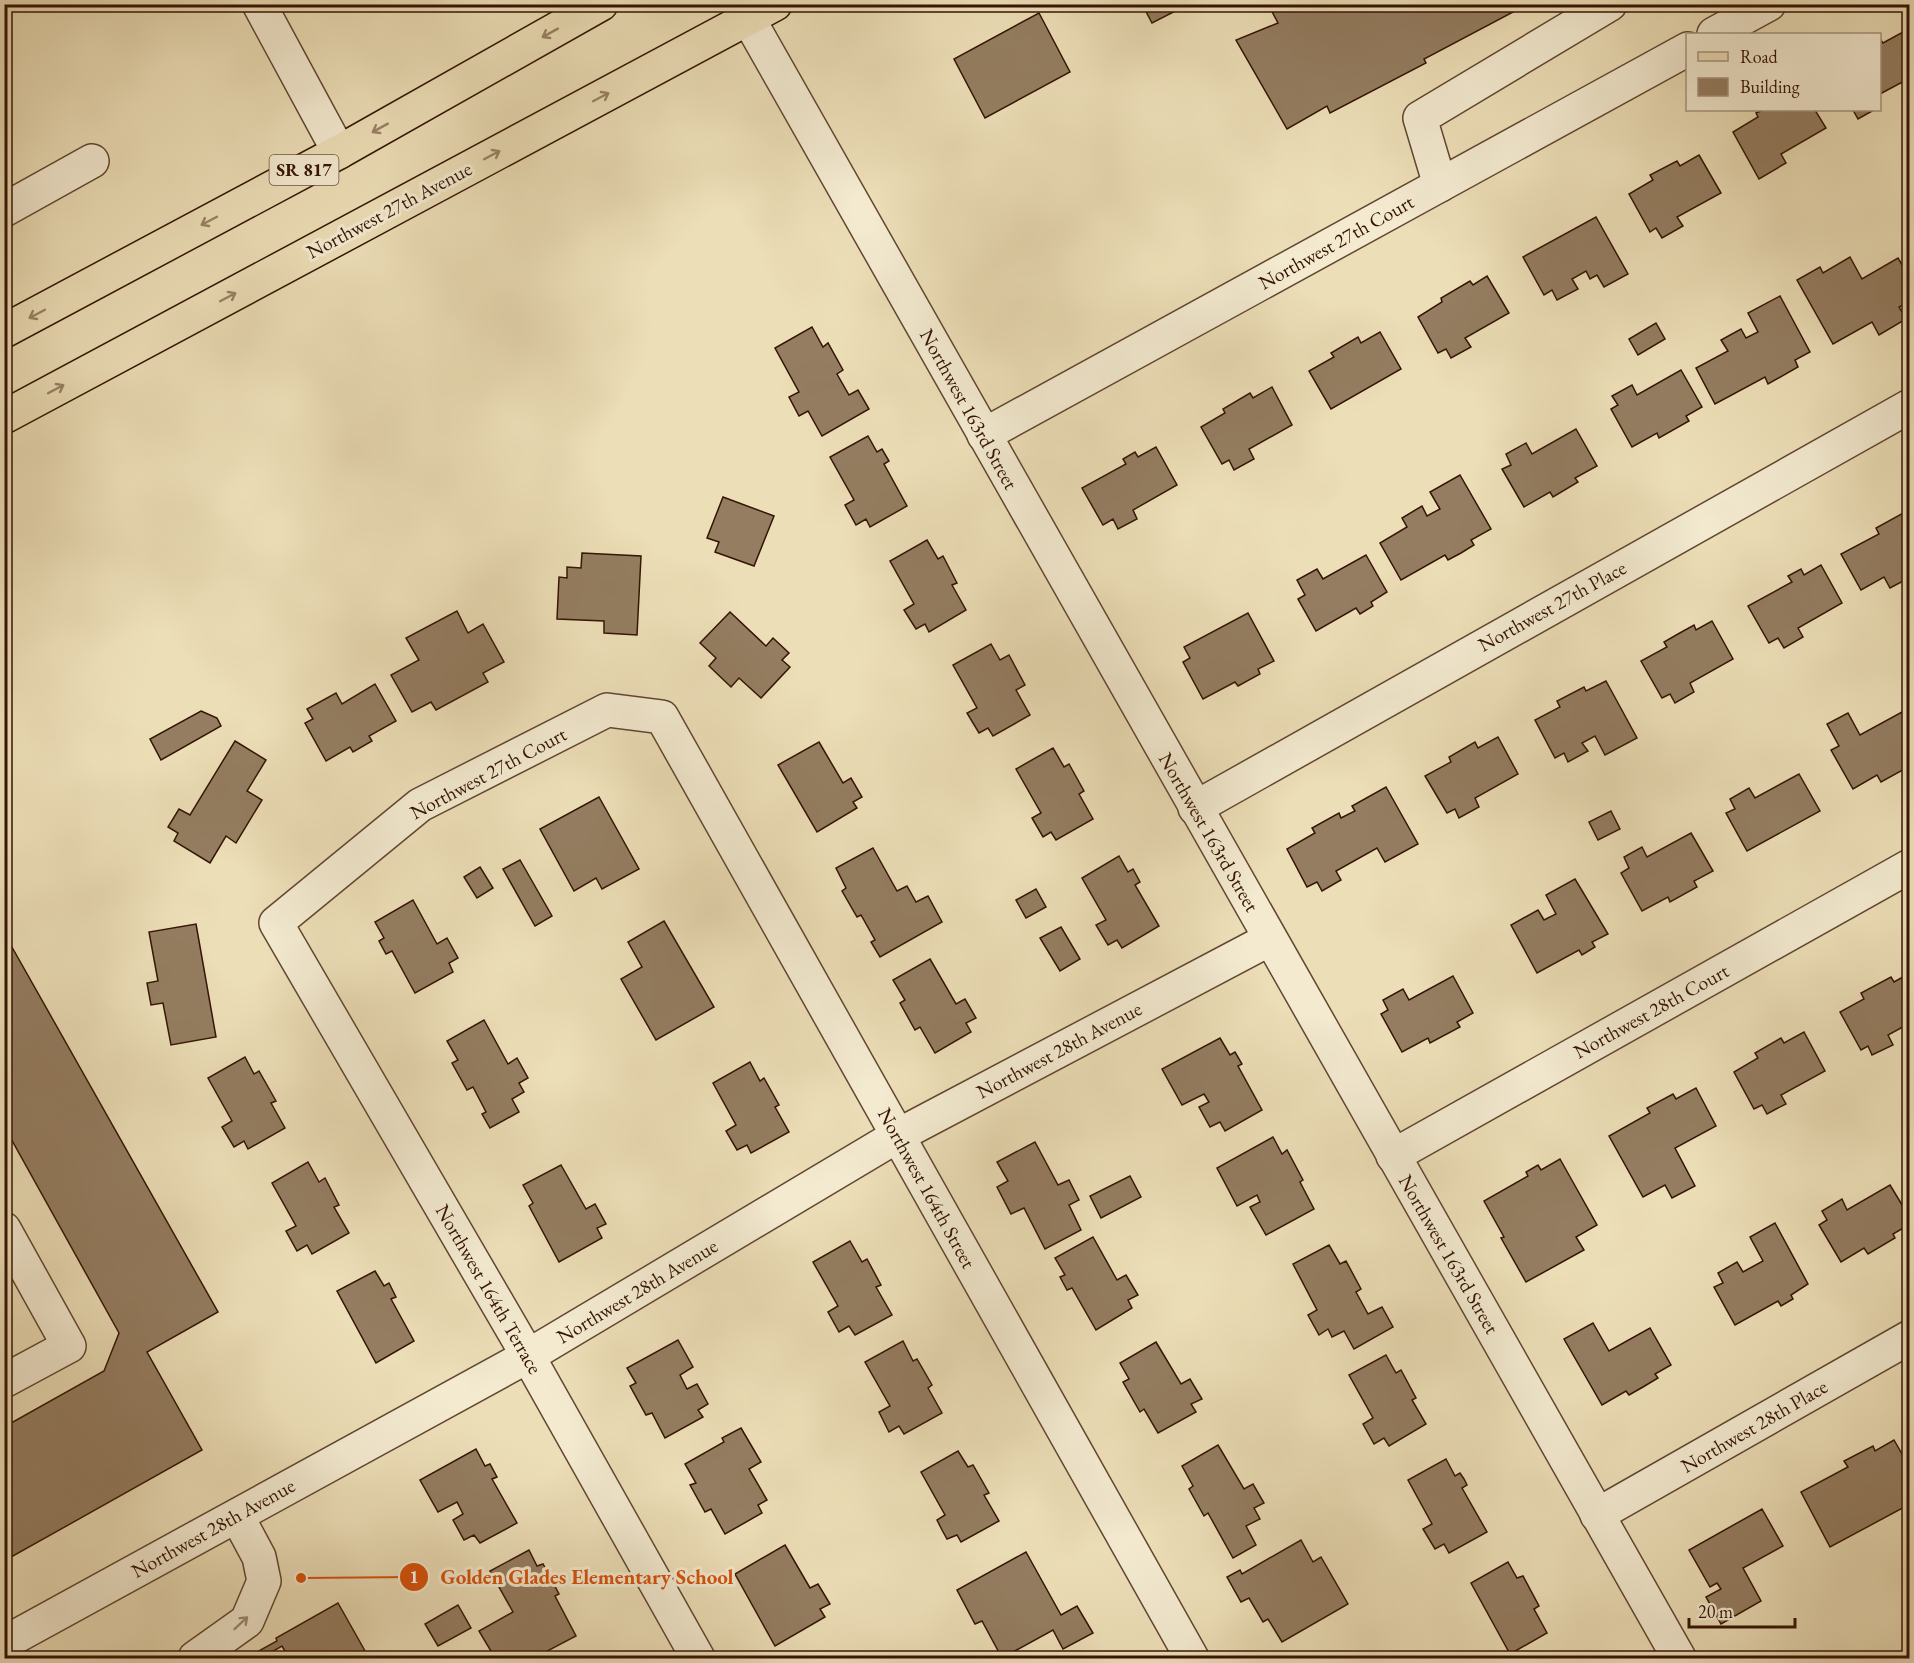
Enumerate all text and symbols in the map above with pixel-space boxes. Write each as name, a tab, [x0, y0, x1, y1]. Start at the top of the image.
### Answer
one-way arrow	[542, 28, 560, 39]
legend	[1686, 33, 1881, 111]
text: Road	[1740, 45, 1779, 68]
text: Building	[1740, 75, 1800, 98]
one-way arrow	[592, 91, 609, 103]
one-way arrow	[372, 122, 389, 134]
one-way arrow	[483, 149, 501, 160]
road number: SR 817	[270, 155, 338, 185]
street label: Northwest 27th Avenue	[302, 155, 476, 265]
street label: Northwest 27th Court	[1254, 188, 1419, 295]
one-way arrow	[201, 215, 218, 227]
one-way arrow	[219, 291, 236, 303]
one-way arrow	[29, 308, 46, 320]
street label: Northwest 163rd Street	[914, 324, 1024, 495]
one-way arrow	[47, 383, 64, 395]
street label: Northwest 27th Place	[1473, 554, 1631, 657]
street label: Northwest 27th Court	[405, 720, 571, 825]
street label: Northwest 163rd Street	[1153, 748, 1266, 917]
street label: Northwest 28th Court	[1569, 957, 1734, 1064]
street label: Northwest 28th Avenue	[972, 995, 1146, 1105]
street label: Northwest 164th Street	[872, 1103, 982, 1273]
street label: Northwest 163rd Street	[1393, 1170, 1506, 1339]
street label: Northwest 164th Terrace	[430, 1200, 548, 1379]
street label: Northwest 28th Avenue	[552, 1233, 722, 1349]
street label: Northwest 28th Place	[1676, 1373, 1832, 1479]
street label: Northwest 28th Avenue	[126, 1472, 300, 1584]
callout: Golden Glades Elementary School	[399, 1558, 746, 1597]
text: Golden Glades Elementary School	[441, 1563, 733, 1590]
text: 1	[409, 1565, 419, 1588]
scale bar	[1689, 1591, 1796, 1629]
text: 20 m	[1698, 1600, 1733, 1623]
one-way arrow	[234, 1616, 249, 1630]

